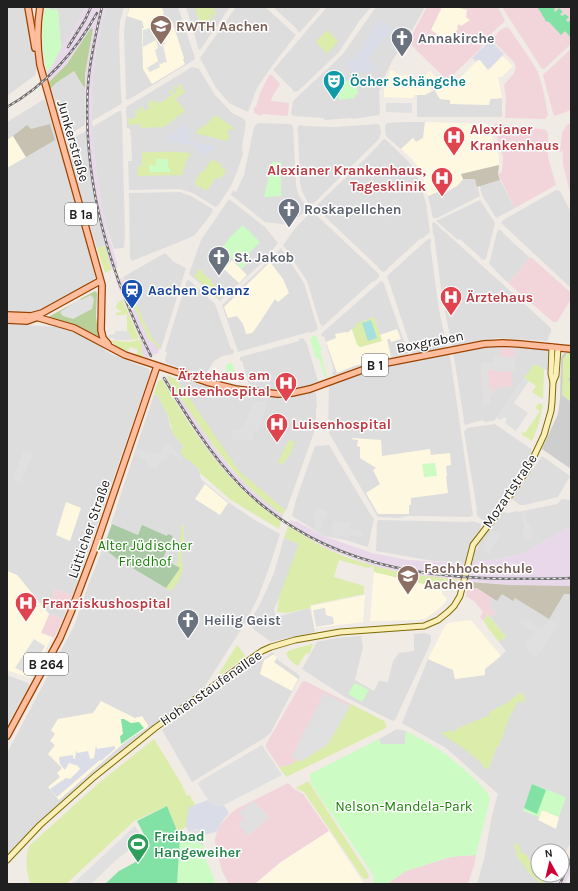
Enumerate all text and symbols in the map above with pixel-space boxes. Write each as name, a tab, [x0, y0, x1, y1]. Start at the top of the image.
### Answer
school or university icon: RWTH Aachen	[148, 13, 174, 46]
place label: RWTH Aachen	[176, 18, 268, 35]
church icon: Annakirche	[389, 25, 415, 58]
place label: Annakirche	[418, 30, 494, 47]
theatre icon: Öcher Schängche	[321, 68, 347, 101]
place label: Öcher Schängche	[350, 73, 466, 90]
street label: Junkerstraße	[53, 98, 93, 184]
place label: Alexianer Krankenhaus	[470, 121, 559, 154]
hospital icon: Alexianer Krankenhaus	[441, 124, 467, 157]
place label: Alexianer Krankenhaus, Tagesklinik	[267, 162, 427, 195]
hospital icon: Alexianer Krankenhaus, Tagesklinik	[429, 165, 455, 198]
church icon: Roskapellchen	[276, 196, 302, 229]
place label: Roskapellchen	[304, 201, 402, 218]
road number: B 1a	[65, 203, 97, 225]
church icon: St. Jakob	[206, 244, 232, 277]
place label: St. Jakob	[234, 249, 294, 266]
station icon: Aachen Schanz	[119, 277, 145, 310]
place label: Aachen Schanz	[148, 282, 250, 299]
hospital icon: Ärztehaus	[438, 284, 464, 317]
place label: Ärztehaus	[466, 289, 533, 306]
street label: Boxgraben	[395, 327, 465, 357]
road number: B 1	[362, 354, 388, 376]
place label: Ärztehaus am Luisenhospital	[171, 367, 270, 400]
hospital icon: Ärztehaus am Luisenhospital	[273, 370, 299, 403]
hospital icon: Luisenhospital	[264, 411, 290, 444]
place label: Luisenhospital	[292, 416, 391, 433]
street label: Mozartstraße	[479, 451, 541, 531]
street label: Lütticher Straße	[64, 477, 114, 581]
park label: Alter Jüdischer Friedhof	[98, 537, 193, 570]
place label: Fachhochschule Aachen	[424, 560, 532, 593]
school or university icon: Fachhochschule Aachen	[395, 563, 421, 596]
hospital icon: Franziskushospital	[13, 590, 39, 623]
place label: Franziskushospital	[42, 595, 171, 612]
church icon: Heilig Geist	[175, 607, 201, 640]
place label: Heilig Geist	[204, 612, 281, 629]
street label: Hohenstaufenallee	[157, 647, 265, 729]
road number: B 264	[24, 653, 68, 675]
park label: Nelson-Mandela-Park	[335, 798, 473, 815]
place label: Freibad Hangeweiher	[154, 828, 241, 861]
sports icon: Freibad Hangeweiher	[125, 831, 151, 864]
north arrow	[530, 843, 570, 883]
text: N	[544, 847, 553, 861]

